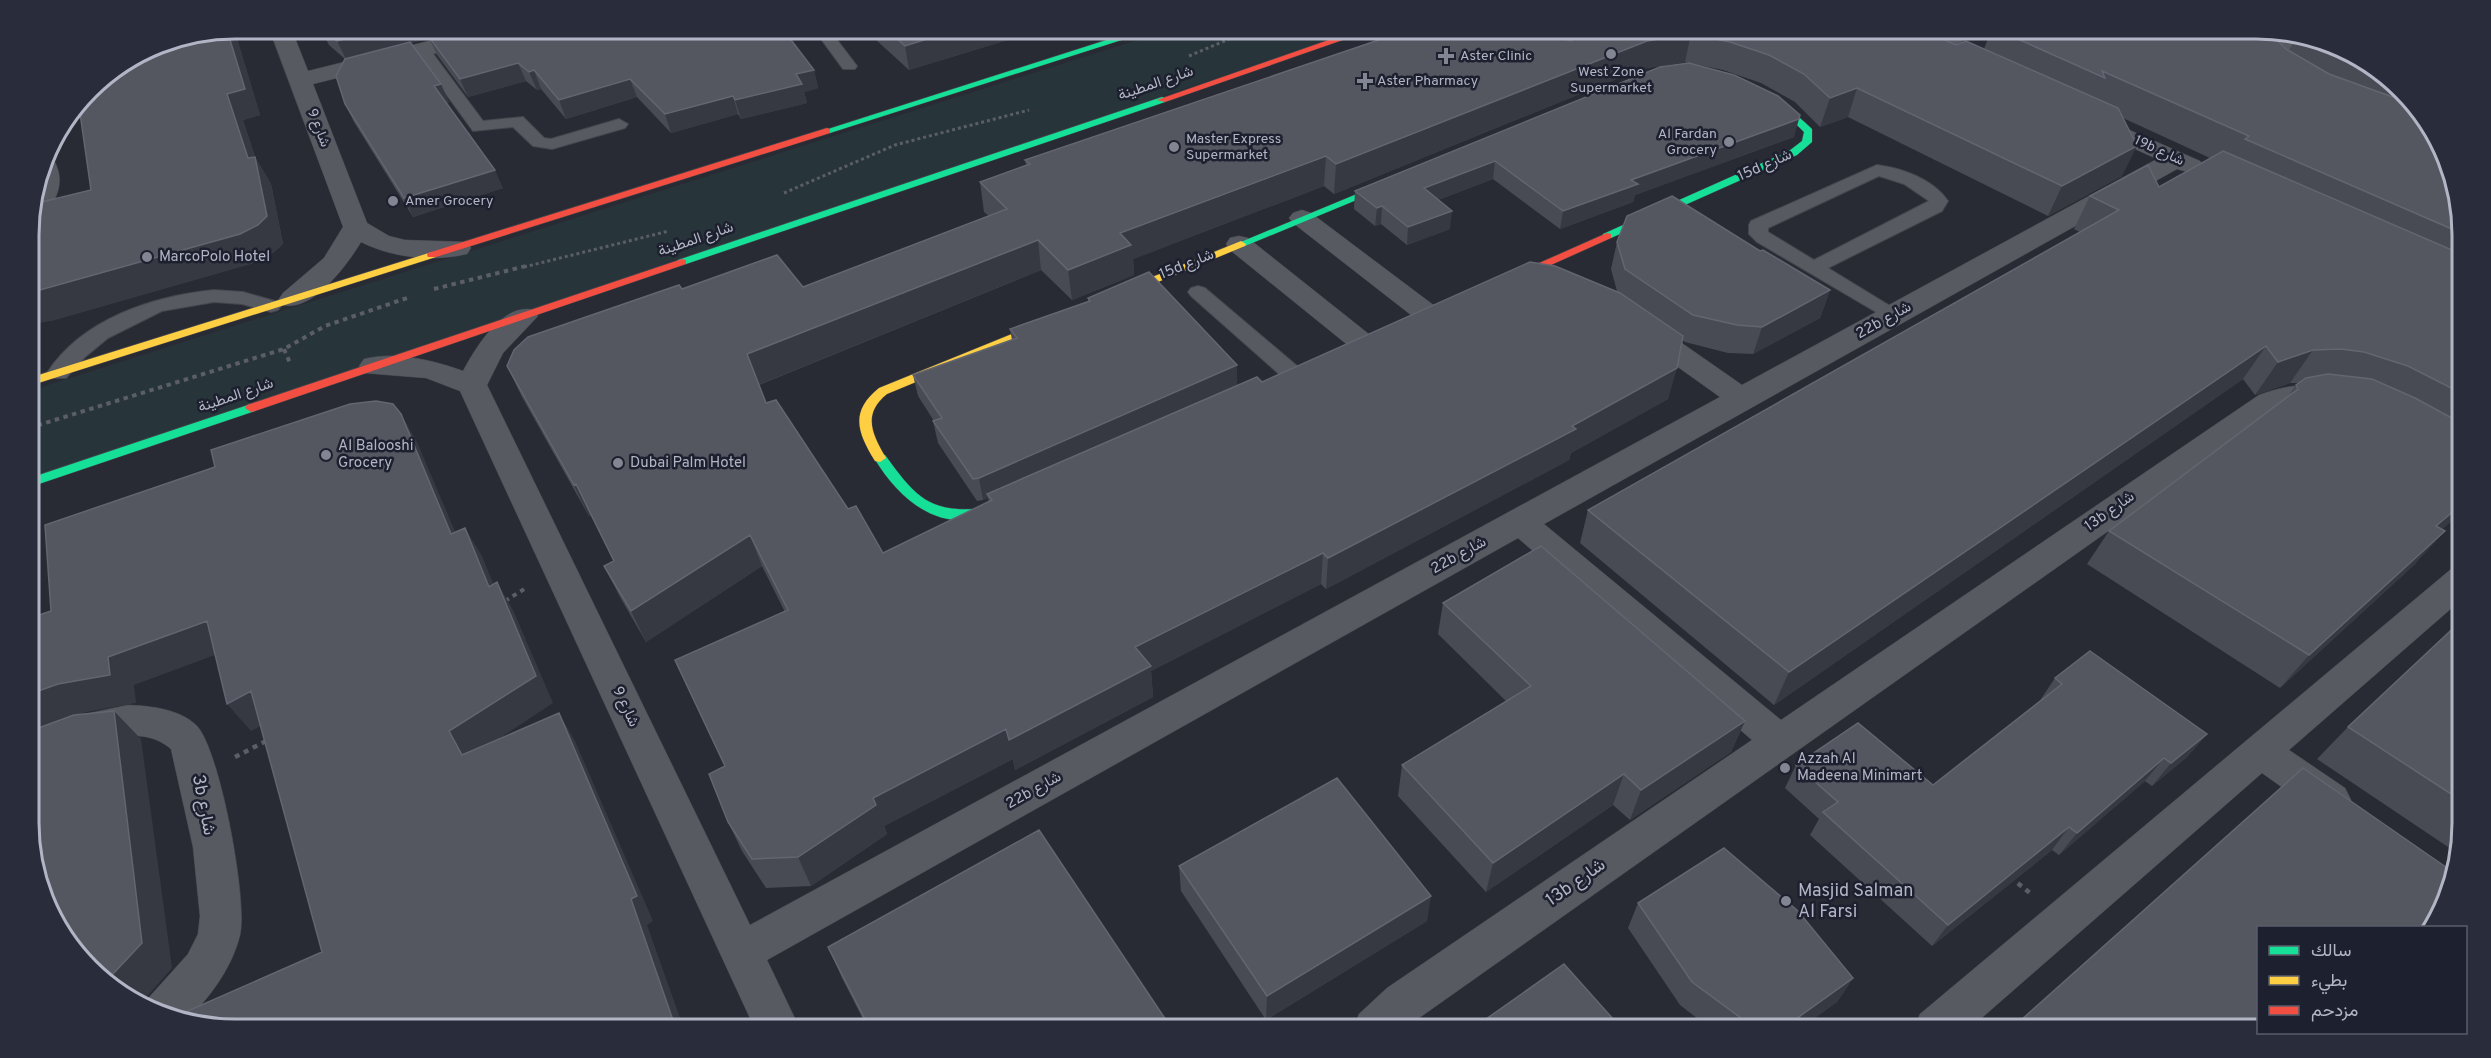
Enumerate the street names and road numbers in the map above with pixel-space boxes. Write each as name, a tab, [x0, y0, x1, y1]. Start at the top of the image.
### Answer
street label: شارع المطينة	[1116, 62, 1196, 106]
street label: شارع 9	[302, 106, 333, 150]
street label: 19b شارع	[2131, 132, 2187, 171]
street label: 15d شارع	[1735, 146, 1795, 186]
street label: شارع المطينة	[656, 218, 736, 262]
street label: 15d شارع	[1157, 245, 1217, 284]
street label: 22b شارع	[1853, 298, 1915, 344]
street label: شارع المطينة	[196, 374, 276, 418]
street label: 13b شارع	[2081, 488, 2139, 536]
street label: 22b شارع	[1428, 533, 1490, 579]
street label: شارع 9	[607, 684, 643, 730]
street label: 22b شارع	[1003, 768, 1065, 814]
street label: 3b شارع	[186, 773, 220, 837]
street label: 13b شارع	[1542, 854, 1610, 912]

